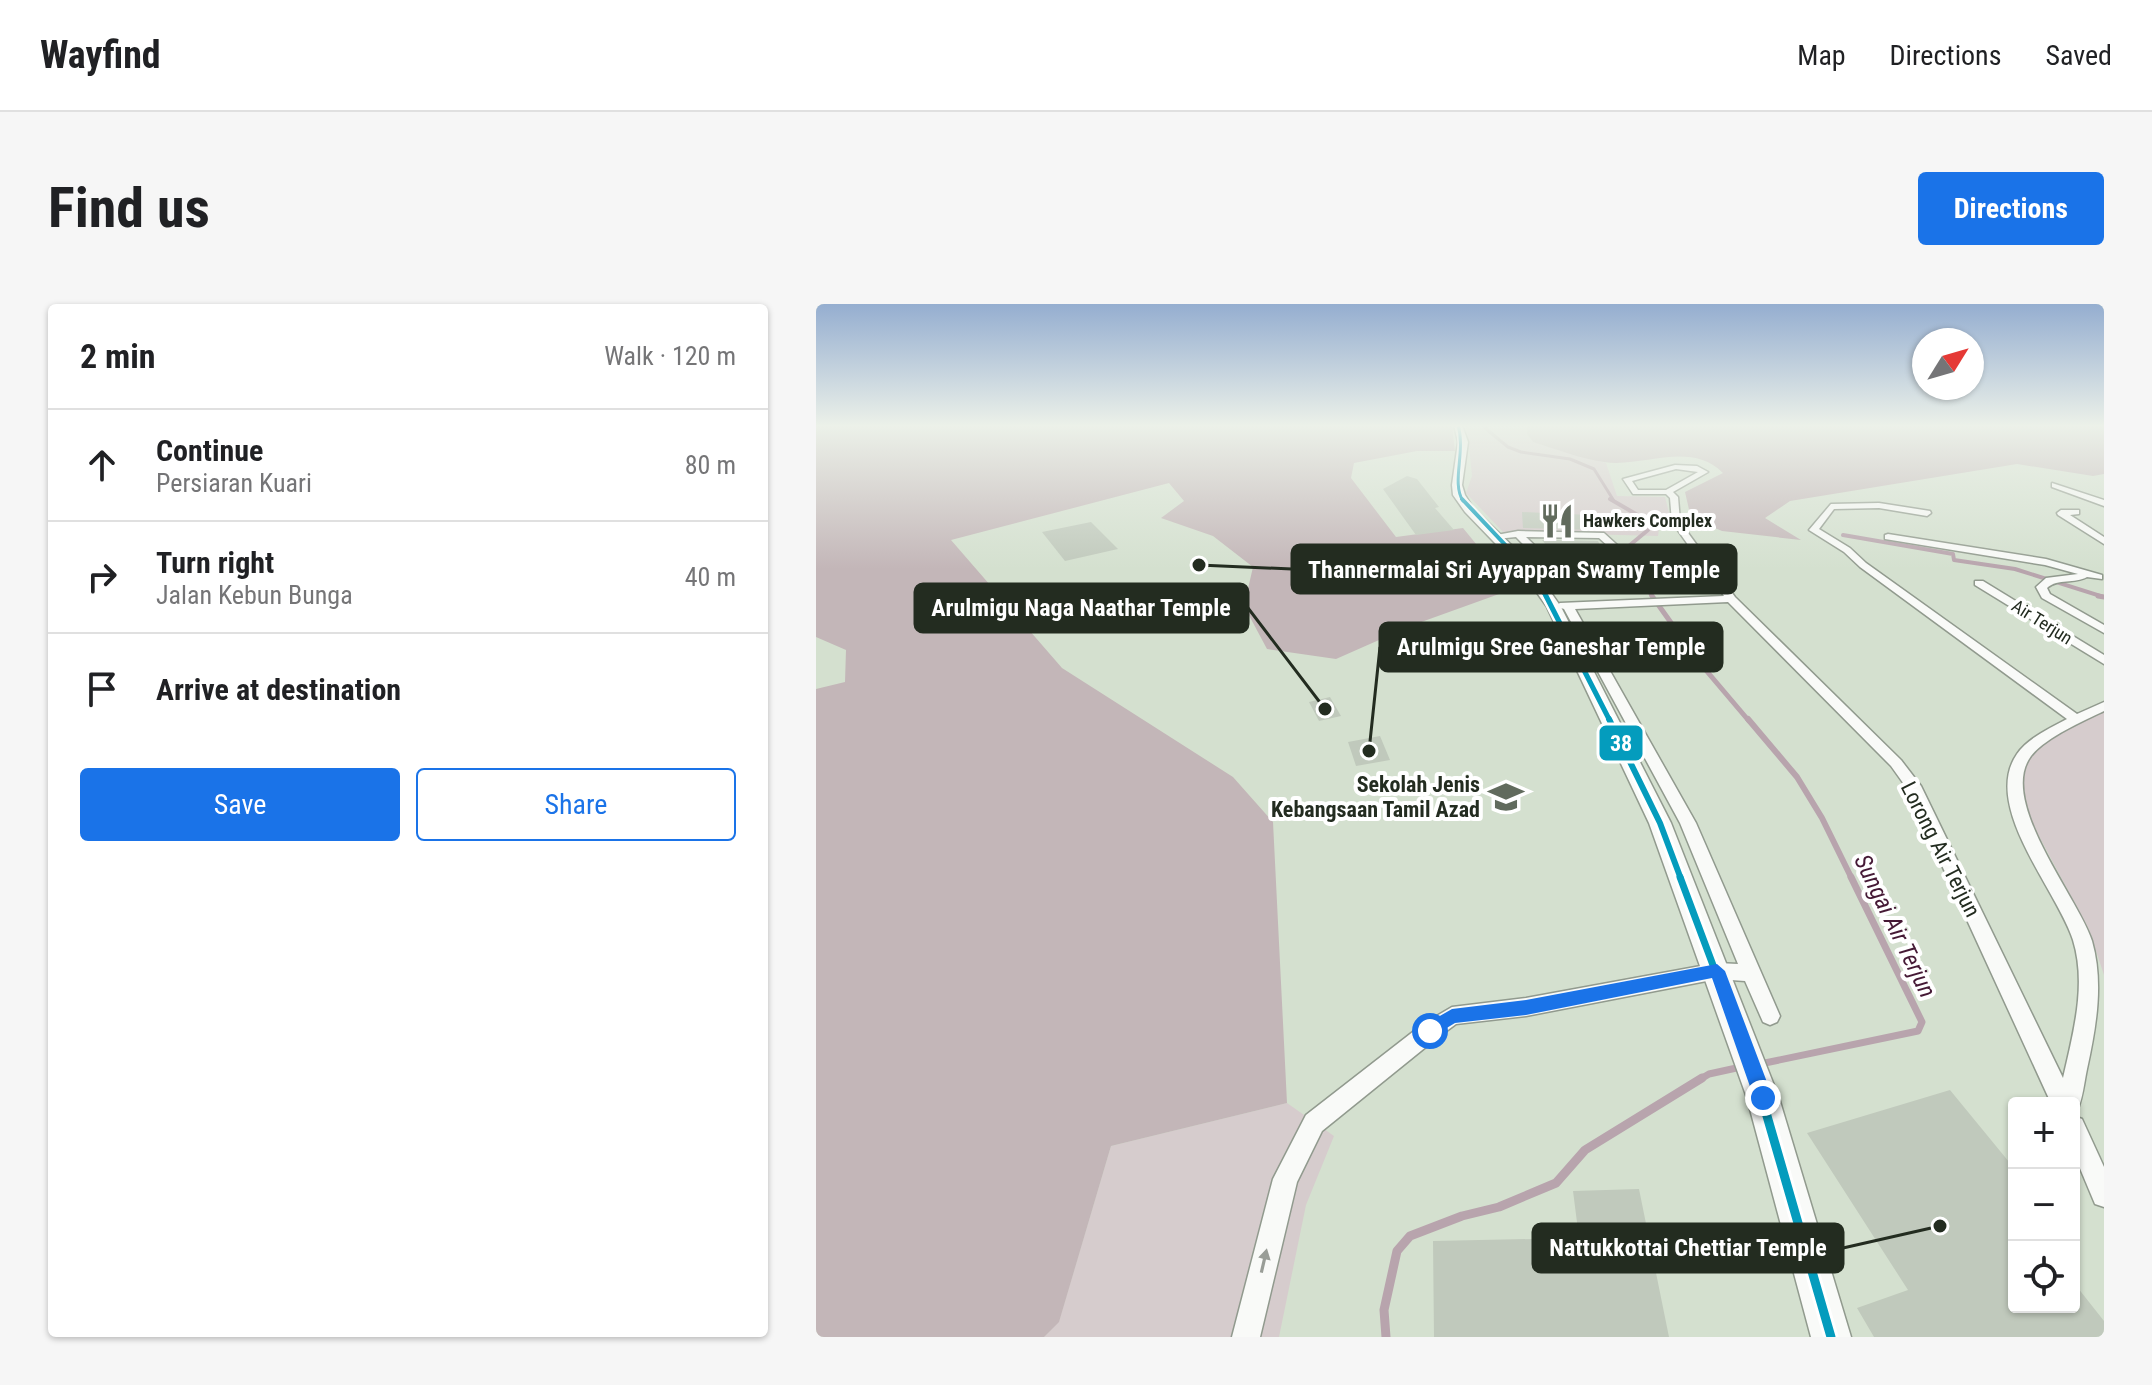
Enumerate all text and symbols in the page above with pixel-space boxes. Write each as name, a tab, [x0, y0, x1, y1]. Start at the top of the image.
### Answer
text: Wayfind	[40, 33, 161, 77]
text: Map	[1797, 39, 1846, 72]
text: Directions	[1890, 39, 2001, 72]
text: Saved	[2045, 39, 2112, 72]
button: Directions	[1918, 172, 2104, 245]
text: Find us	[48, 175, 210, 241]
north arrow	[1912, 328, 1984, 400]
text: 2 min	[80, 336, 156, 376]
text: Walk · 120 m	[604, 341, 736, 371]
text: Continue	[156, 433, 263, 468]
icon: ahead	[80, 443, 124, 487]
text: 80 m	[685, 450, 736, 480]
text: Persiaran Kuari	[156, 468, 312, 498]
restaurant icon: Hawkers Complex	[1538, 502, 1576, 540]
place label: Hawkers Complex	[1583, 510, 1712, 531]
text: Turn right	[156, 545, 274, 580]
callout: Thannermalai Sri Ayyappan Swamy Temple	[1292, 545, 1736, 593]
icon: right	[80, 555, 124, 599]
text: Thannermalai Sri Ayyappan Swamy Temple	[1308, 556, 1720, 584]
text: 40 m	[685, 562, 736, 592]
text: Jalan Kebun Bunga	[156, 580, 353, 610]
callout: Arulmigu Naga Naathar Temple	[915, 584, 1248, 632]
text: Arulmigu Naga Naathar Temple	[931, 594, 1231, 622]
street label: Air Terjun	[2008, 595, 2077, 648]
callout: Arulmigu Sree Ganeshar Temple	[1380, 623, 1722, 671]
text: Arulmigu Sree Ganeshar Temple	[1397, 633, 1705, 661]
icon: arrive	[80, 667, 124, 711]
text: Arrive at destination	[156, 672, 401, 707]
line badge: 38	[1598, 724, 1644, 762]
text: 38	[1610, 731, 1632, 756]
button: Save	[80, 768, 400, 841]
button: Share	[416, 768, 736, 841]
place label: Sekolah Jenis Kebangsaan Tamil Azad	[1271, 772, 1480, 822]
street label: Lorong Air Terjun	[1896, 777, 1985, 921]
school or university icon: Sekolah Jenis Kebangsaan Tamil Azad	[1487, 778, 1525, 816]
water label: Sungai Air Terjun	[1848, 850, 1942, 1002]
route start	[1412, 1013, 1448, 1049]
route end	[1745, 1080, 1781, 1116]
map controls	[2008, 1097, 2080, 1313]
button: +	[2008, 1097, 2080, 1169]
button: −	[2008, 1169, 2080, 1241]
callout: Nattukkottai Chettiar Temple	[1533, 1224, 1843, 1272]
text: Nattukkottai Chettiar Temple	[1549, 1234, 1827, 1262]
button: locate	[2008, 1241, 2080, 1313]
one-way arrow	[1258, 1248, 1271, 1273]

